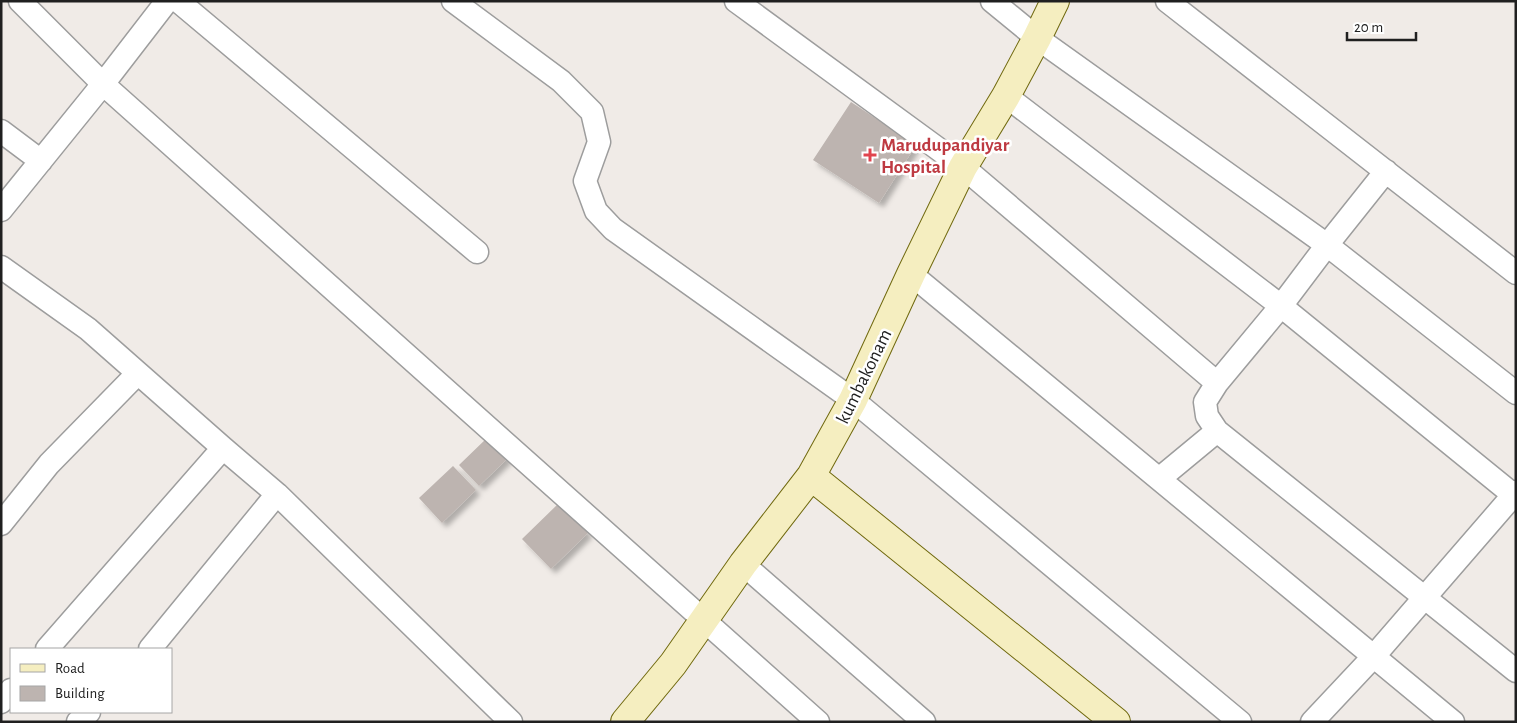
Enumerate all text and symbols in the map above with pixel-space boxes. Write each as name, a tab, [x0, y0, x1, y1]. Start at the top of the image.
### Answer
scale bar	[1347, 10, 1416, 42]
text: 20 m	[1354, 20, 1383, 35]
place label: Marudupandiyar Hospital	[881, 136, 1010, 177]
marker: Marudupandiyar Hospital	[863, 148, 877, 162]
street label: kumbakonam	[833, 326, 895, 427]
legend	[10, 648, 172, 713]
text: Road	[55, 661, 85, 676]
text: Building	[55, 686, 105, 701]

